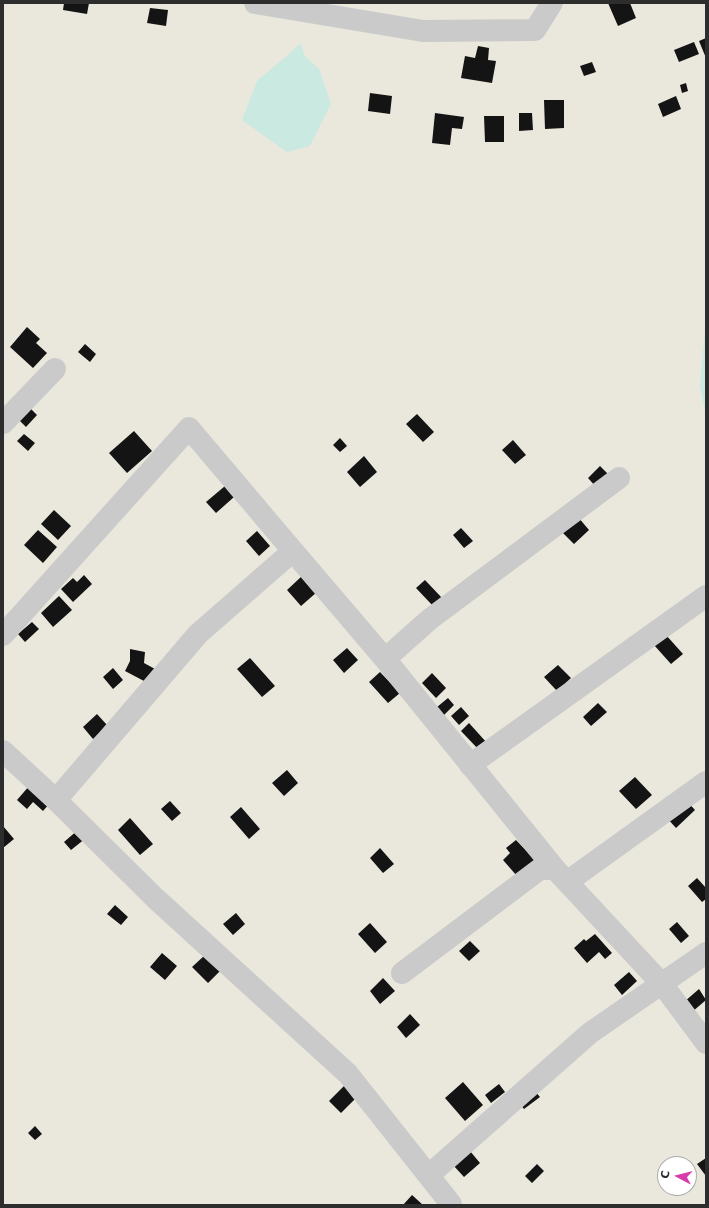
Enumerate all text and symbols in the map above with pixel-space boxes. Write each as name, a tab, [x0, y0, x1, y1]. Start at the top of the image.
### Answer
north arrow	[657, 1156, 697, 1196]
text: С	[659, 1170, 673, 1179]

